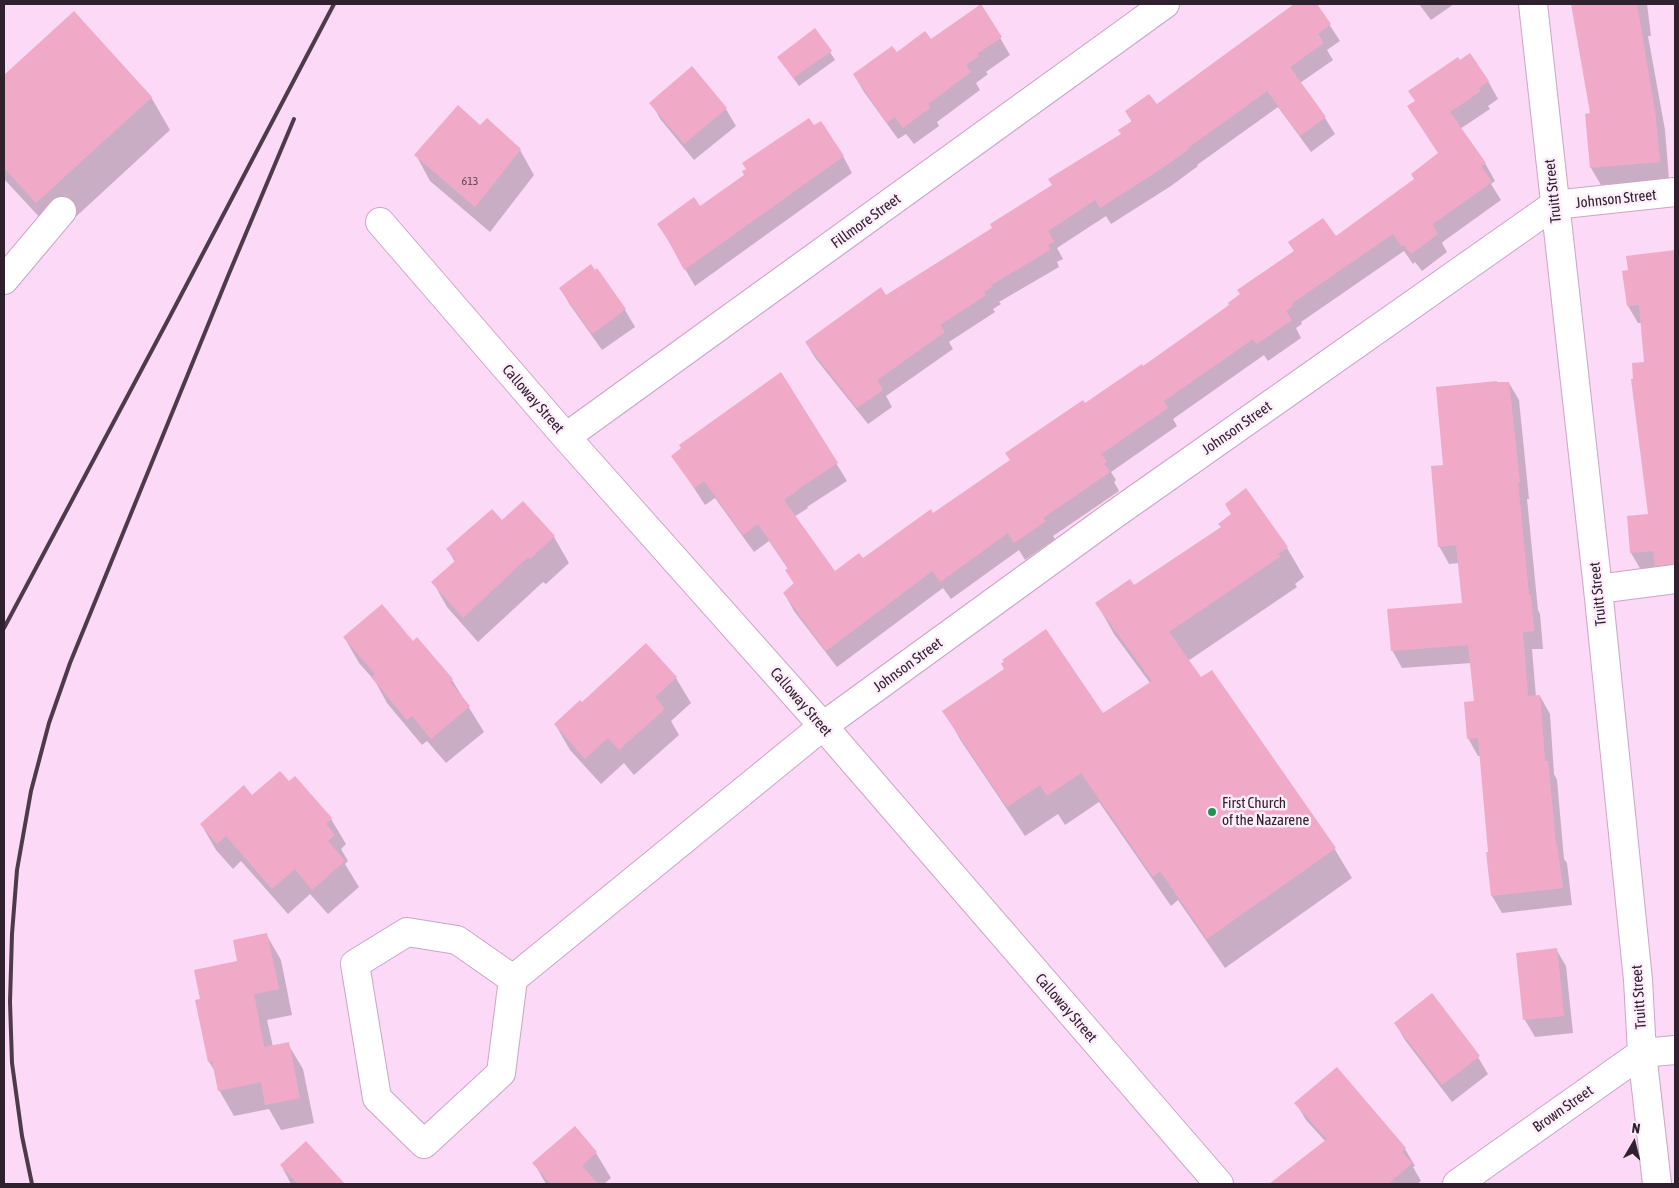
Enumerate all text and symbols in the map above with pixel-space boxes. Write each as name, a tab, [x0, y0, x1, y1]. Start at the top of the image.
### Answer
street label: Truitt Street	[1541, 158, 1565, 224]
house number: 613	[462, 174, 478, 188]
street label: Johnson Street	[1575, 186, 1657, 212]
street label: Fillmore Street	[828, 190, 904, 252]
street label: Calloway Street	[498, 361, 568, 437]
street label: Johnson Street	[1199, 397, 1275, 459]
street label: Truitt Street	[1586, 561, 1610, 627]
street label: Johnson Street	[870, 634, 946, 696]
street label: Calloway Street	[766, 664, 836, 740]
place label: First Church of the Nazarene	[1222, 794, 1309, 829]
marker: First Church of the Nazarene	[1206, 806, 1218, 818]
street label: Truitt Street	[1628, 964, 1650, 1030]
street label: Calloway Street	[1031, 970, 1101, 1046]
street label: Brown Street	[1529, 1082, 1597, 1136]
north arrow	[1609, 1118, 1659, 1168]
text: N	[1631, 1120, 1641, 1137]

